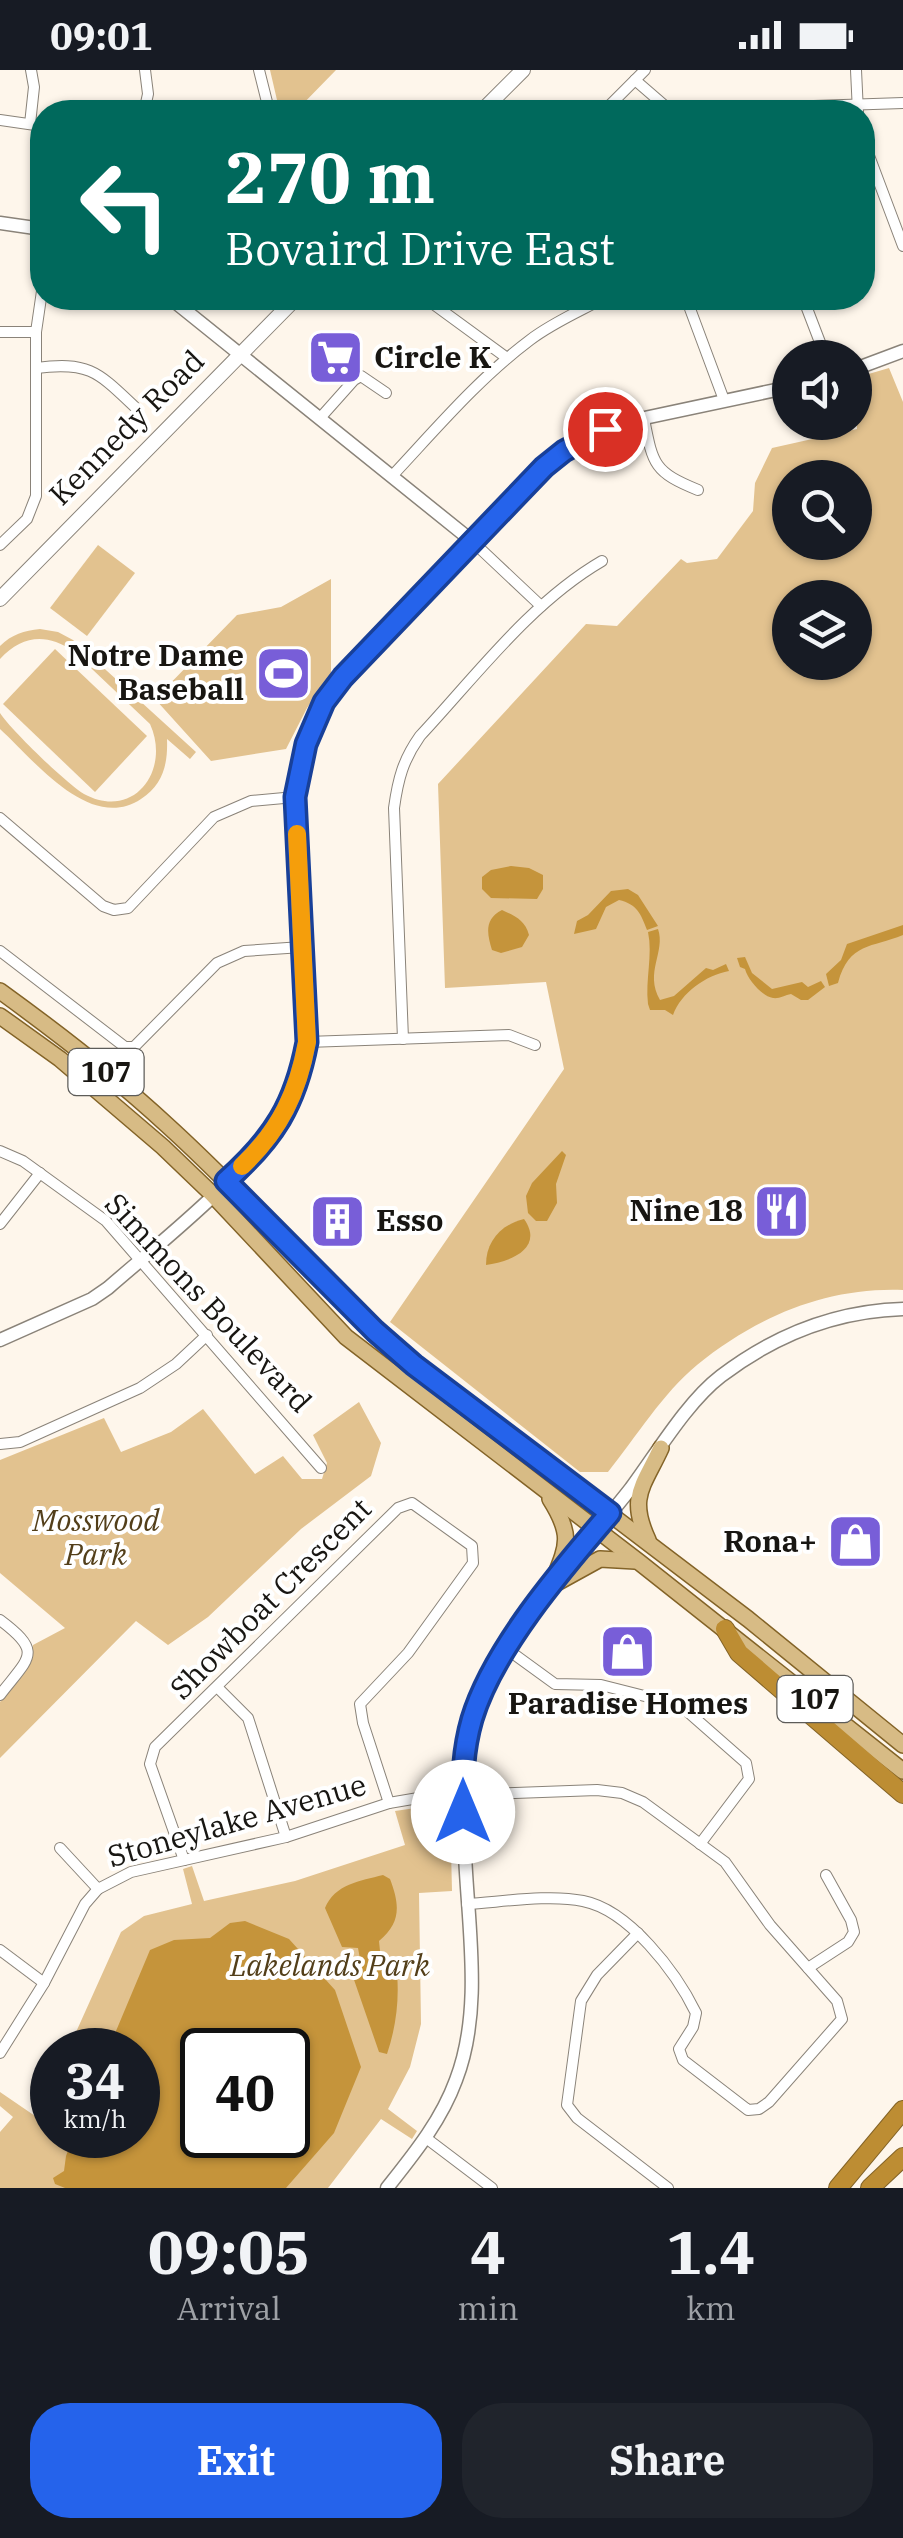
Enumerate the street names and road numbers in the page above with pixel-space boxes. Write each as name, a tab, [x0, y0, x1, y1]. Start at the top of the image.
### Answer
street label: Kennedy Road	[40, 341, 212, 513]
road number: 107	[68, 1049, 144, 1095]
street label: Simmons Boulevard	[97, 1184, 321, 1420]
street label: Showboat Crescent	[161, 1489, 379, 1707]
road number: 107	[778, 1676, 852, 1722]
street label: Stoneylake Avenue	[103, 1764, 370, 1875]

